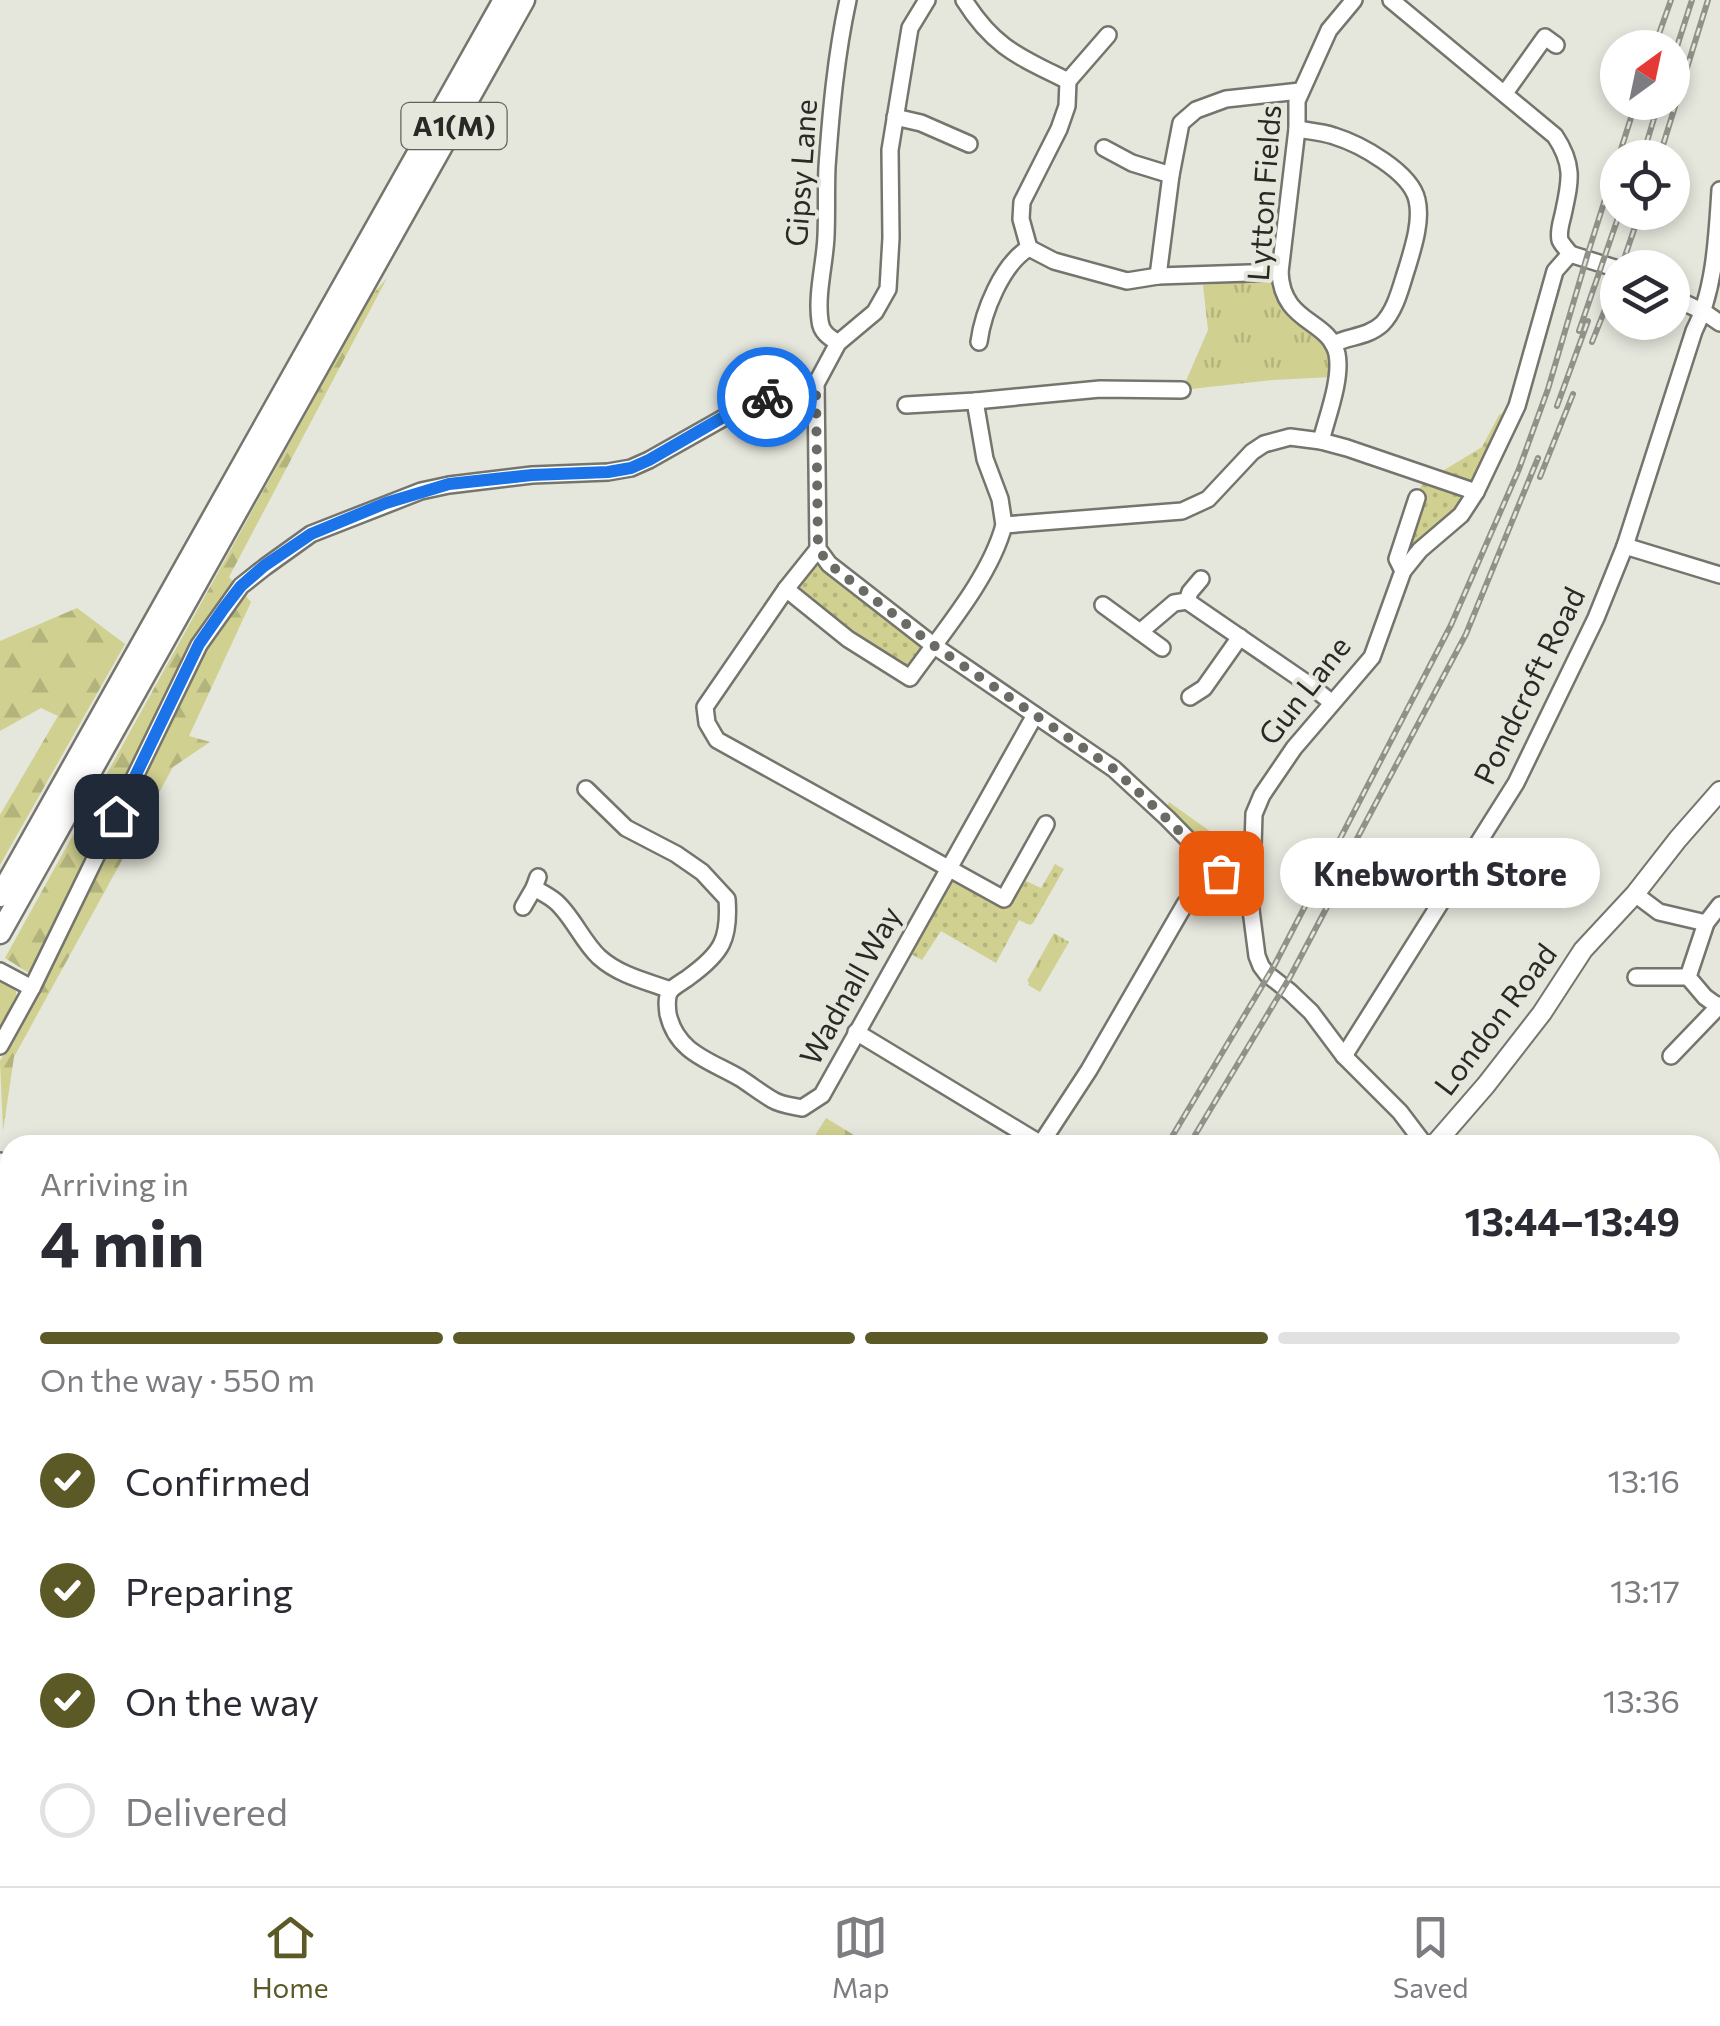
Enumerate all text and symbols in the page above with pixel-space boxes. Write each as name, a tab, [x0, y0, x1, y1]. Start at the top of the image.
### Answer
north arrow	[1600, 30, 1690, 120]
map controls	[1600, 30, 1690, 340]
street label: Gipsy Lane	[776, 98, 823, 248]
road number: A1(M)	[402, 103, 506, 149]
street label: Lytton Fields	[1238, 104, 1287, 282]
button: locate	[1600, 140, 1690, 230]
button: layers	[1600, 250, 1690, 340]
courier	[717, 347, 817, 447]
icon: bike	[740, 370, 795, 425]
street label: Pondcroft Road	[1464, 580, 1591, 790]
street label: Gun Lane	[1249, 628, 1357, 751]
pin	[74, 774, 159, 859]
icon: home	[89, 789, 144, 844]
pin	[1179, 831, 1264, 916]
callout: Knebworth Store	[1281, 838, 1601, 908]
icon: bag	[1194, 846, 1249, 901]
text: Knebworth Store	[1313, 853, 1567, 893]
street label: Wadnall Way	[790, 899, 908, 1071]
street label: London Road	[1425, 935, 1563, 1102]
text: Arriving in	[40, 1163, 189, 1203]
text: 13:44–13:49	[1465, 1197, 1680, 1244]
text: 4 min	[40, 1201, 205, 1280]
text: On the way · 550 m	[40, 1359, 315, 1399]
icon: check	[40, 1453, 95, 1508]
text: Confirmed	[125, 1457, 311, 1504]
text: 13:16	[1607, 1460, 1680, 1500]
icon: check	[40, 1563, 95, 1618]
text: Preparing	[125, 1567, 293, 1614]
text: 13:17	[1610, 1570, 1680, 1610]
icon: check	[40, 1673, 95, 1728]
text: On the way	[125, 1677, 319, 1724]
text: 13:36	[1603, 1680, 1680, 1720]
text: Delivered	[125, 1787, 288, 1834]
tab: Home	[252, 1910, 329, 2004]
tab: Map	[832, 1910, 890, 2004]
tab: Saved	[1393, 1910, 1468, 2004]

